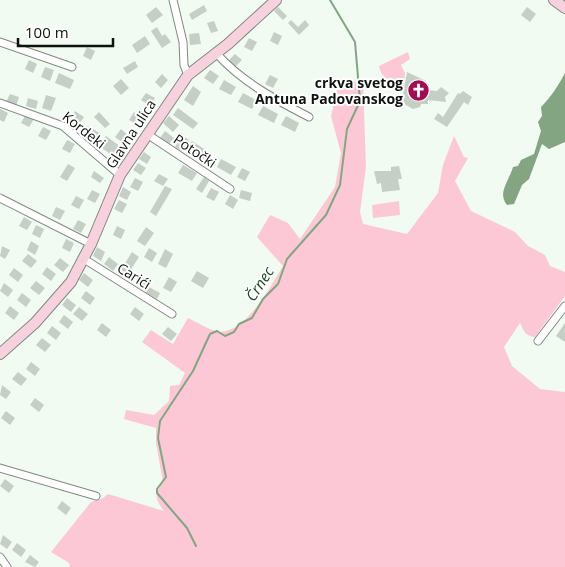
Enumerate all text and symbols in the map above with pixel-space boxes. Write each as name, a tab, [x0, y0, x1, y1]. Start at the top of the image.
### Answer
scale bar	[18, 15, 112, 47]
text: 100 m	[25, 22, 69, 42]
place label: crkva svetog Antuna Padovanskog	[255, 73, 403, 108]
church icon: crkva svetog Antuna Padovanskog	[407, 79, 431, 103]
street label: Glavna ulica	[101, 96, 160, 172]
street label: Kordeki	[59, 107, 110, 152]
street label: Potočki	[170, 129, 220, 172]
street label: Carići	[114, 258, 155, 293]
water label: Črnec	[241, 262, 278, 305]

